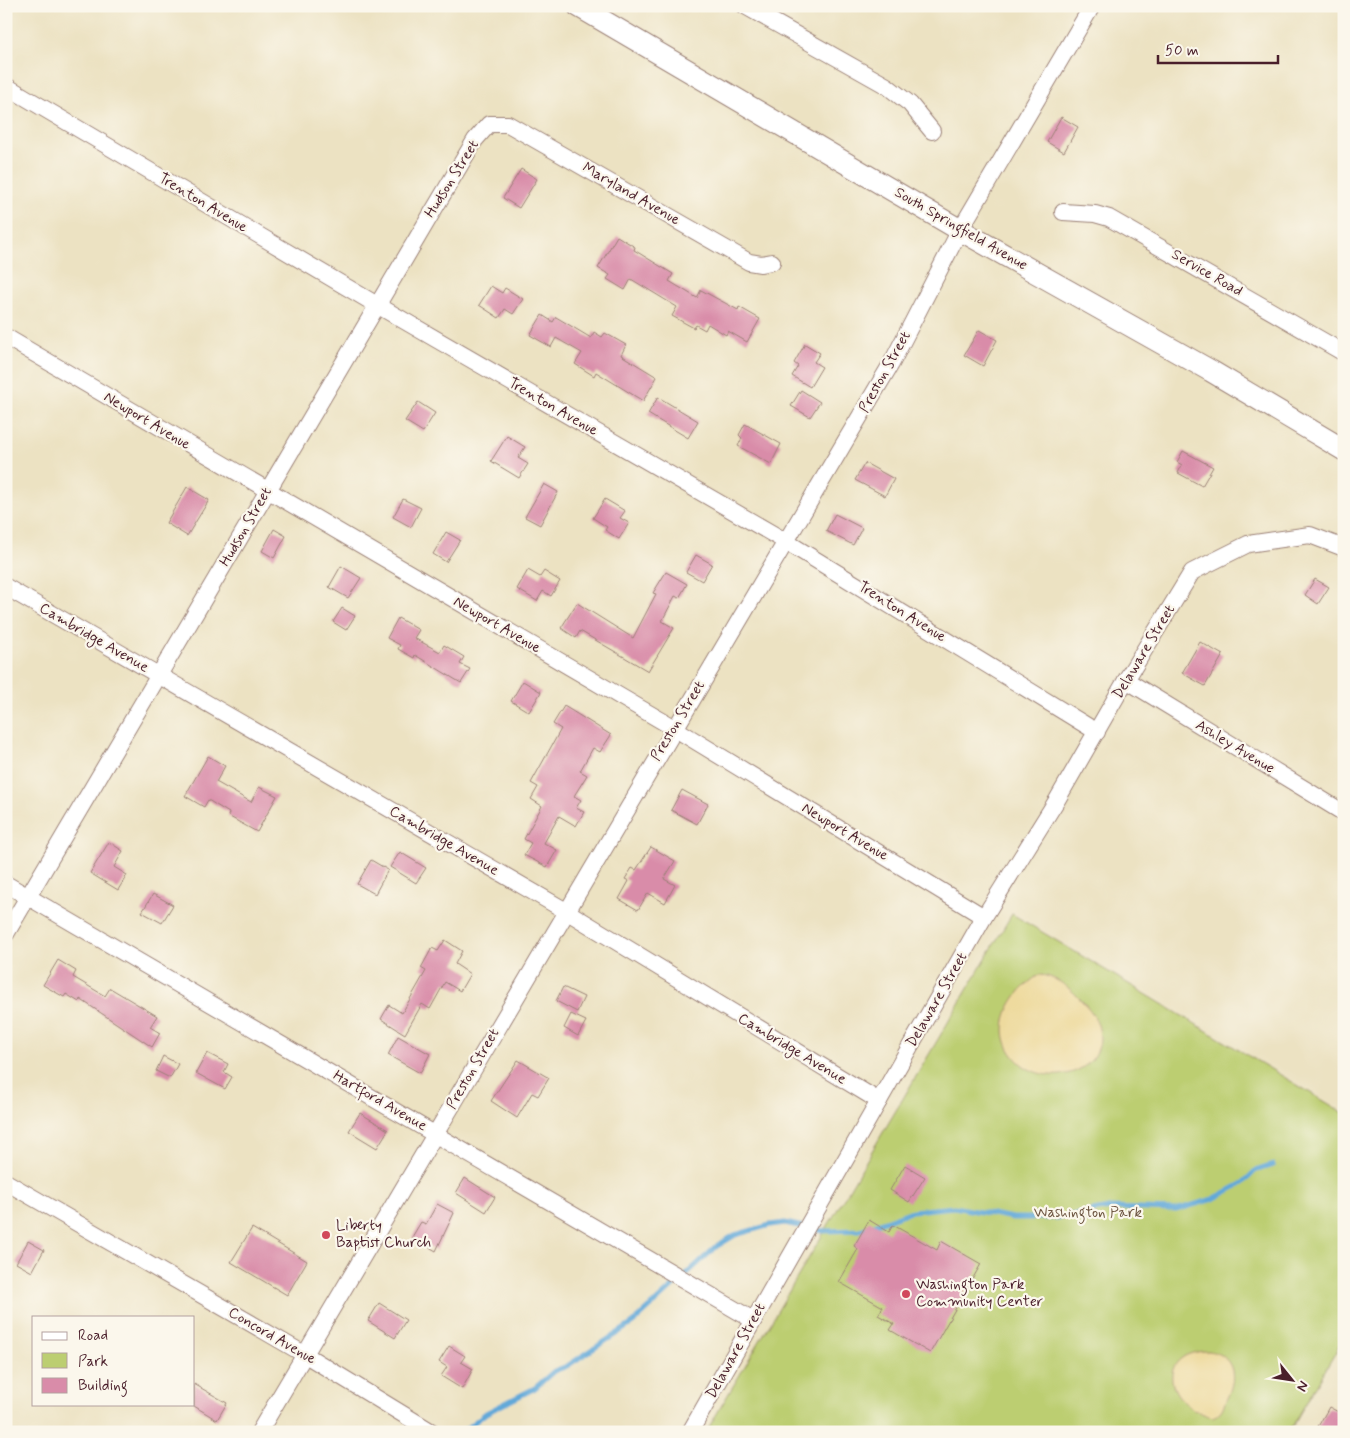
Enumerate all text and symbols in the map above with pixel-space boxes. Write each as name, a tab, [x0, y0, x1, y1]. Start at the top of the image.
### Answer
scale bar	[1158, 32, 1278, 64]
text: 50 m	[1165, 41, 1199, 61]
street label: Hudson Street	[420, 136, 484, 222]
street label: Maryland Avenue	[578, 158, 684, 230]
street label: Trenton Avenue	[155, 169, 251, 237]
street label: South Springfield Avenue	[890, 183, 1031, 276]
street label: Service Road	[1168, 245, 1246, 301]
street label: Preston Street	[854, 327, 916, 416]
street label: Trenton Avenue	[504, 373, 602, 441]
street label: Newport Avenue	[100, 387, 194, 455]
street label: Hudson Street	[215, 483, 277, 570]
street label: Trenton Avenue	[854, 577, 950, 647]
street label: Newport Avenue	[450, 592, 544, 658]
street label: Cambridge Avenue	[35, 598, 152, 678]
street label: Delaware Street	[1108, 601, 1180, 703]
street label: Preston Street	[646, 677, 710, 765]
street label: Ashley Avenue	[1192, 715, 1279, 779]
street label: Newport Avenue	[798, 798, 892, 866]
street label: Cambridge Avenue	[385, 801, 502, 881]
street label: Delaware Street	[902, 949, 972, 1051]
street label: Cambridge Avenue	[733, 1009, 850, 1090]
street label: Preston Street	[442, 1025, 504, 1113]
street label: Hartford Avenue	[328, 1066, 431, 1138]
park label: Washington Park	[1034, 1203, 1143, 1224]
place label: Liberty Baptist Church	[336, 1216, 432, 1253]
marker: Liberty Baptist Church	[320, 1229, 332, 1241]
place label: Washington Park Community Center	[916, 1275, 1043, 1312]
marker: Washington Park Community Center	[900, 1288, 912, 1300]
street label: Delaware Street	[701, 1299, 771, 1402]
street label: Concord Avenue	[224, 1303, 320, 1369]
legend	[32, 1316, 195, 1406]
text: Road	[78, 1326, 108, 1346]
text: Park	[78, 1352, 108, 1372]
north arrow	[1268, 1356, 1318, 1406]
text: Building	[78, 1376, 128, 1397]
text: N	[1292, 1377, 1313, 1395]

